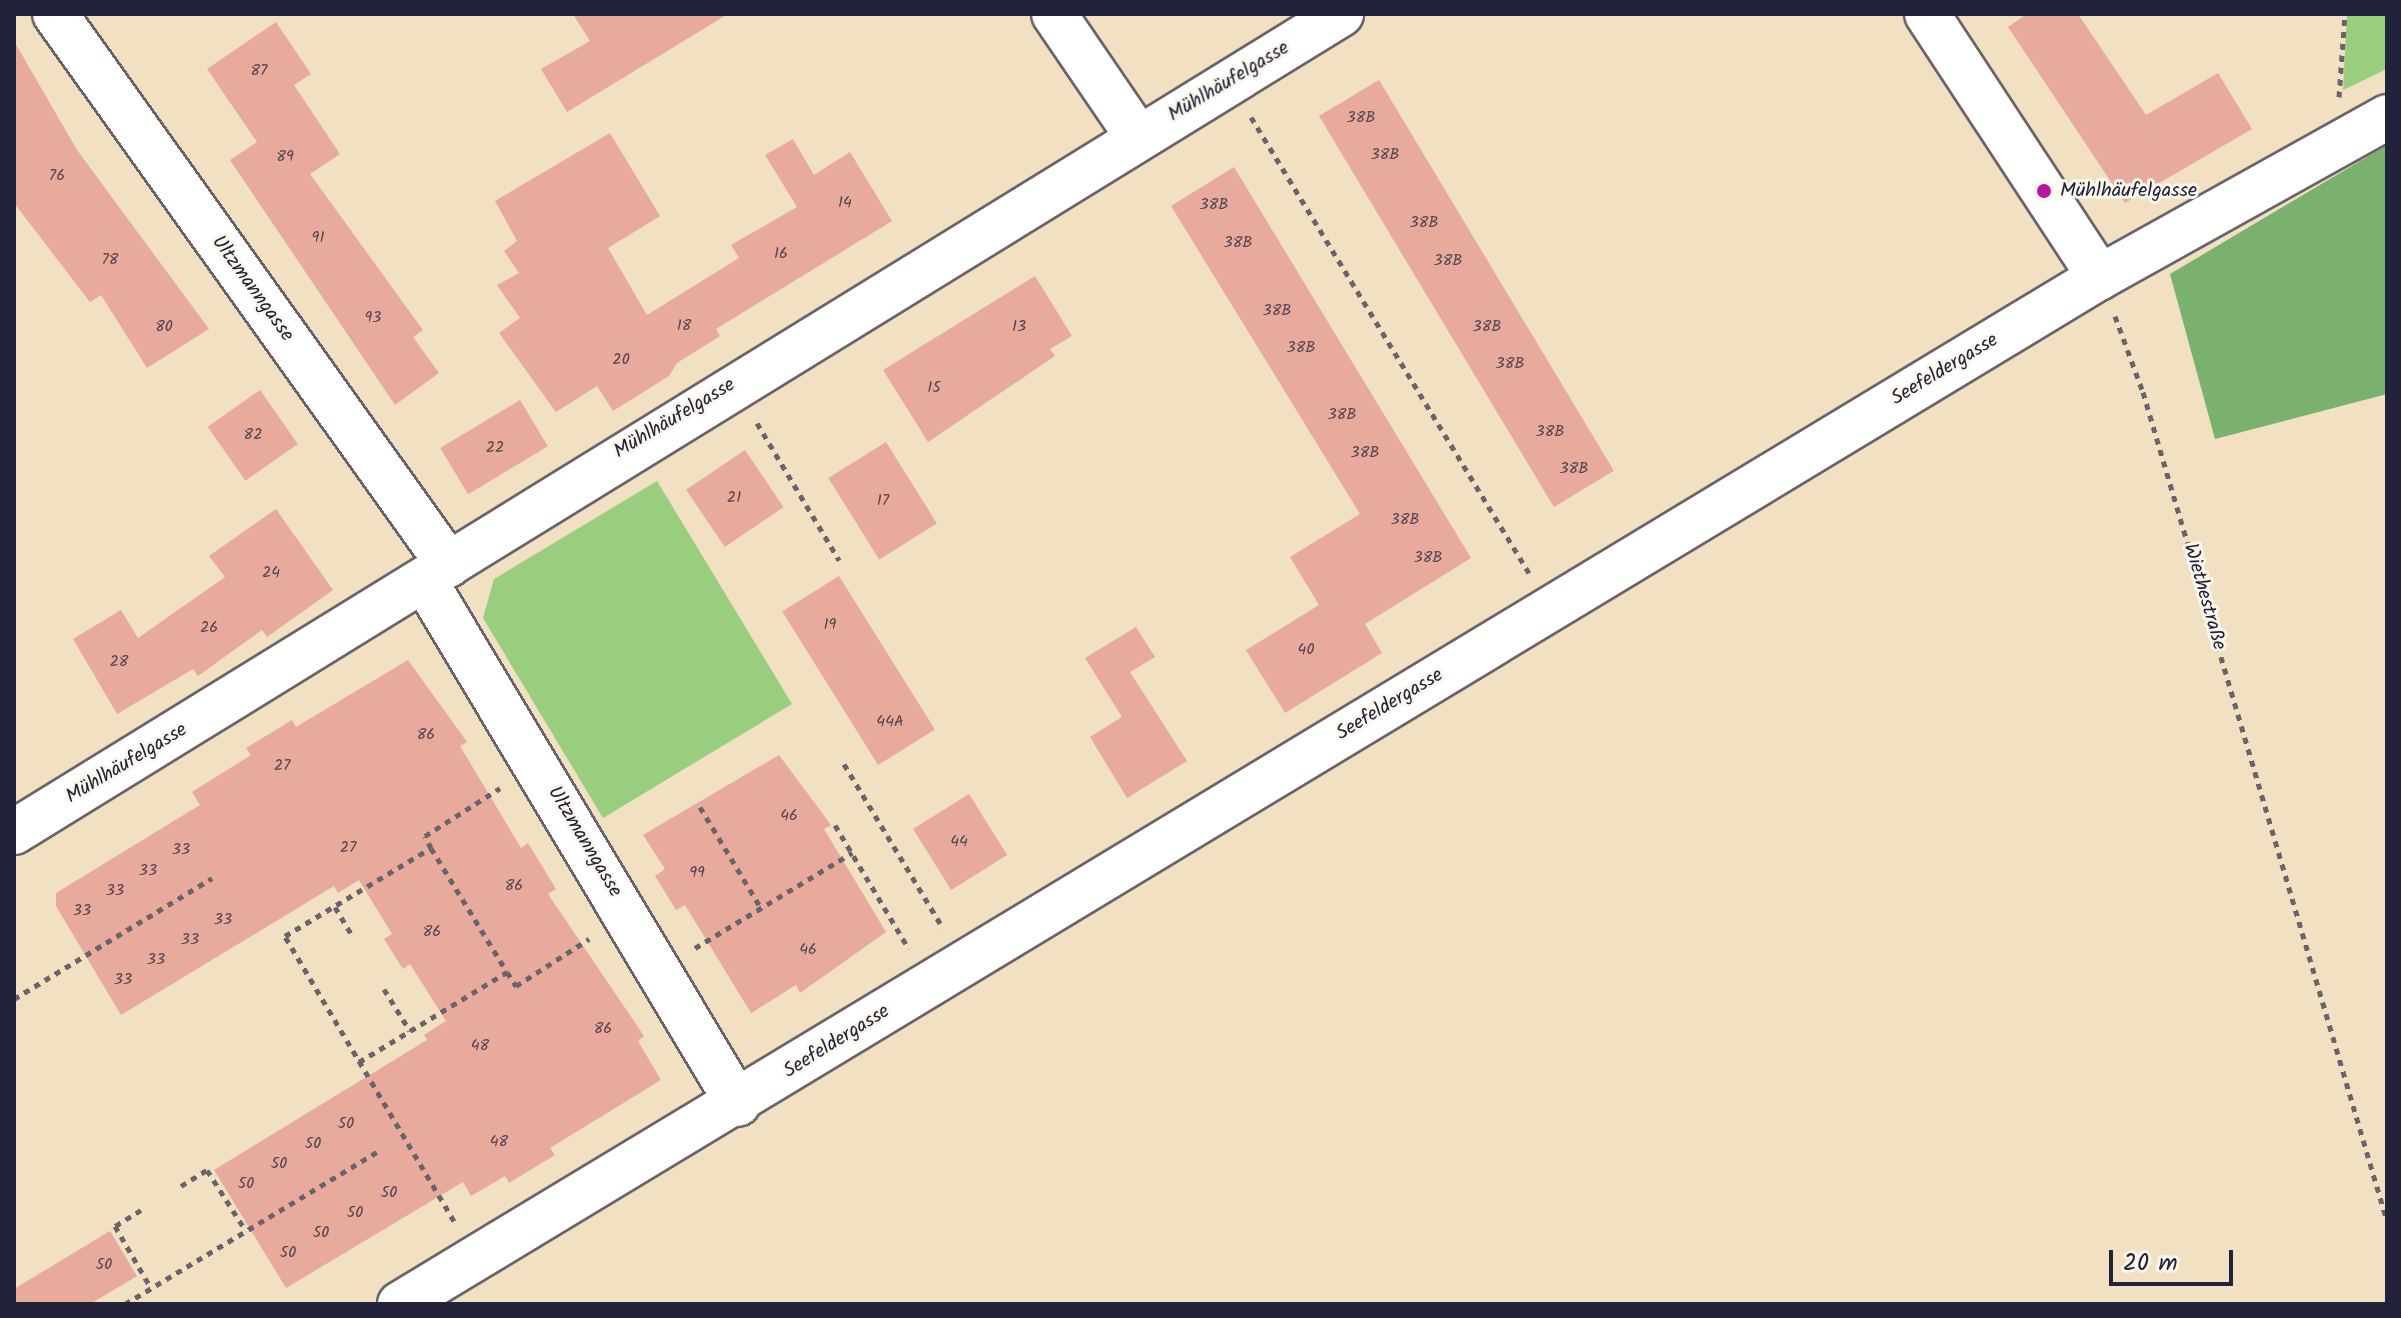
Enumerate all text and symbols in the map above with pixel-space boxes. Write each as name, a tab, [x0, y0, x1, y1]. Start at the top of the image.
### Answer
street label: Mühlhäufelgasse	[1164, 36, 1294, 128]
house number: 87	[250, 61, 268, 81]
house number: 38B	[1347, 108, 1375, 128]
house number: 38B	[1371, 145, 1399, 165]
house number: 89	[276, 147, 294, 167]
house number: 76	[49, 166, 65, 186]
place label: Mühlhäufelgasse	[2060, 179, 2197, 203]
marker: Mühlhäufelgasse	[2035, 182, 2053, 200]
house number: 14	[838, 193, 852, 213]
house number: 38B	[1200, 195, 1228, 215]
house number: 38B	[1410, 213, 1438, 233]
house number: 91	[312, 228, 324, 248]
street label: Ultzmanngasse	[206, 231, 298, 347]
house number: 38B	[1224, 233, 1252, 253]
house number: 16	[774, 244, 788, 264]
house number: 78	[101, 250, 119, 270]
house number: 38B	[1434, 251, 1462, 271]
house number: 38B	[1263, 301, 1291, 321]
house number: 93	[365, 308, 381, 328]
house number: 18	[677, 316, 691, 336]
house number: 80	[155, 317, 173, 337]
house number: 13	[1012, 317, 1026, 337]
house number: 38B	[1473, 317, 1501, 337]
street label: Seefeldergasse	[1887, 329, 2003, 411]
house number: 38B	[1287, 338, 1315, 358]
house number: 20	[612, 350, 630, 370]
house number: 38B	[1496, 354, 1524, 374]
street label: Mühlhäufelgasse	[610, 373, 740, 465]
house number: 15	[927, 378, 941, 398]
house number: 38B	[1328, 405, 1356, 425]
house number: 38B	[1536, 422, 1564, 442]
house number: 82	[244, 425, 262, 445]
house number: 22	[486, 438, 504, 458]
house number: 38B	[1351, 443, 1379, 463]
house number: 38B	[1560, 459, 1588, 479]
house number: 21	[727, 488, 741, 508]
house number: 17	[877, 491, 889, 511]
house number: 38B	[1391, 510, 1419, 530]
street label: Wiethestraße	[2177, 541, 2231, 653]
house number: 38B	[1414, 548, 1442, 568]
house number: 24	[262, 563, 280, 583]
house number: 19	[824, 615, 836, 635]
house number: 26	[200, 618, 218, 638]
house number: 40	[1298, 640, 1314, 660]
house number: 28	[110, 652, 128, 672]
street label: Seefeldergasse	[1332, 664, 1448, 746]
house number: 44A	[876, 712, 904, 732]
street label: Mühlhäufelgasse	[62, 718, 192, 810]
house number: 86	[417, 725, 435, 745]
house number: 27	[274, 756, 290, 776]
street label: Ultzmanngasse	[542, 782, 626, 902]
house number: 46	[780, 806, 798, 826]
house number: 44	[950, 832, 968, 852]
house number: 27	[340, 838, 356, 858]
house number: 33	[172, 840, 190, 860]
house number: 33	[139, 861, 157, 881]
house number: 99	[689, 863, 705, 883]
house number: 86	[505, 876, 523, 896]
house number: 33	[106, 881, 124, 901]
house number: 33	[73, 901, 91, 921]
house number: 33	[214, 910, 232, 930]
house number: 86	[423, 922, 441, 942]
house number: 33	[181, 930, 199, 950]
house number: 46	[799, 940, 817, 960]
house number: 33	[147, 950, 165, 970]
house number: 33	[114, 970, 132, 990]
street label: Seefeldergasse	[780, 1000, 894, 1084]
house number: 86	[594, 1019, 612, 1039]
house number: 48	[471, 1036, 489, 1056]
house number: 50	[338, 1114, 354, 1134]
house number: 48	[490, 1132, 508, 1152]
house number: 50	[305, 1134, 321, 1154]
house number: 50	[271, 1154, 287, 1174]
house number: 50	[238, 1174, 254, 1194]
house number: 50	[381, 1183, 397, 1203]
house number: 50	[347, 1203, 363, 1223]
house number: 50	[313, 1223, 329, 1243]
scale bar	[2113, 1234, 2237, 1284]
house number: 50	[280, 1243, 296, 1263]
text: 20 m	[2123, 1244, 2178, 1283]
house number: 50	[96, 1255, 112, 1275]

